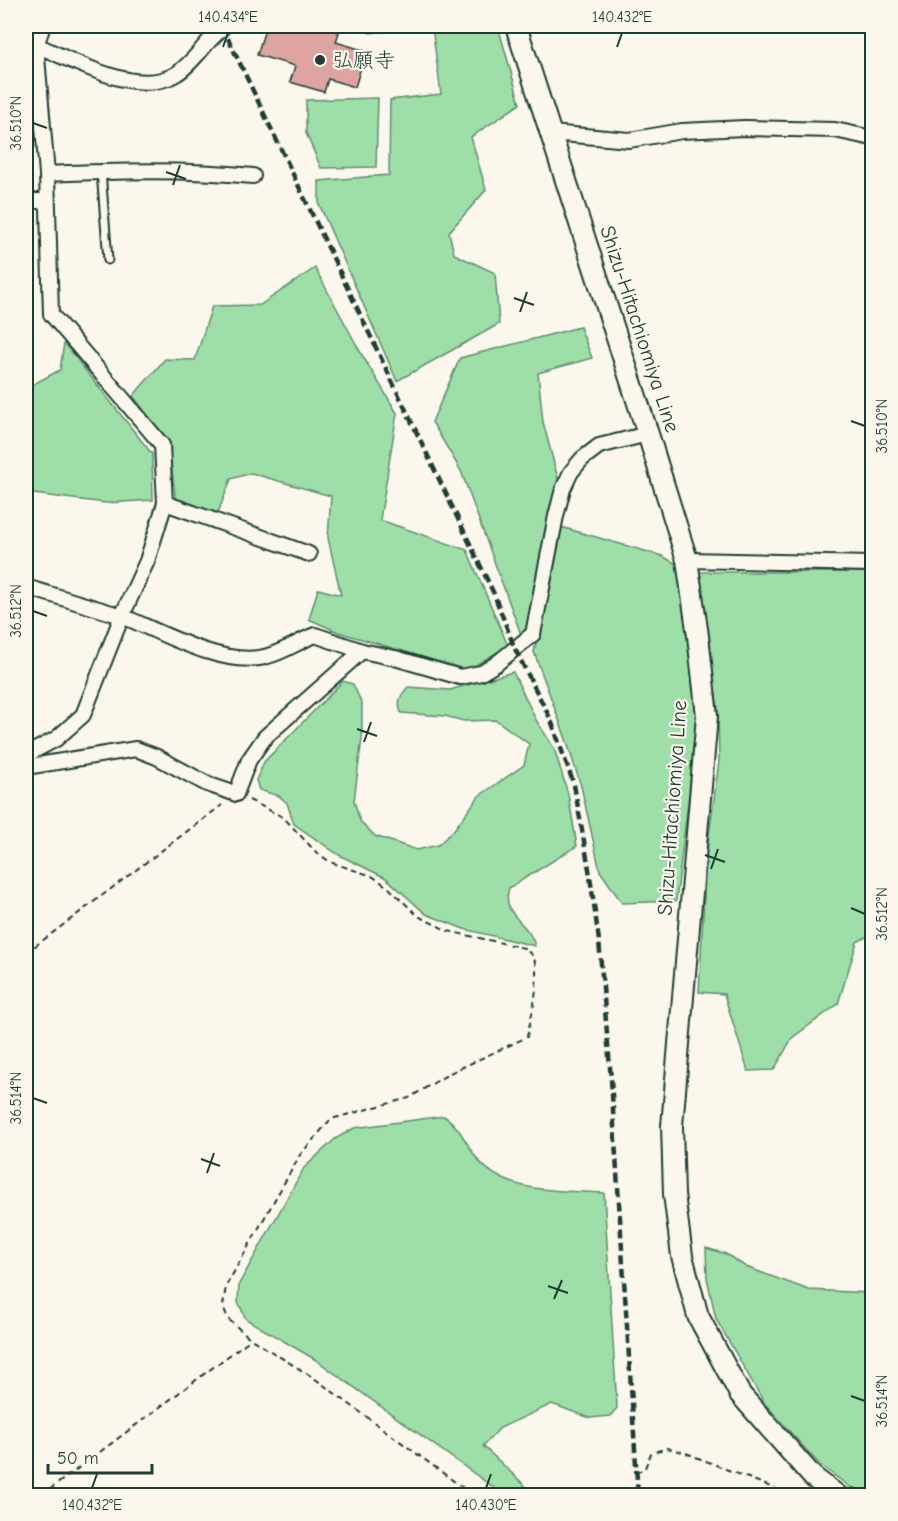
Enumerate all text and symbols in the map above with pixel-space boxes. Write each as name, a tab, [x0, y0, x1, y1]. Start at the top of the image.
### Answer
text: 140.434°E	[198, 8, 258, 26]
text: 140.432°E	[592, 8, 652, 26]
place label: 弘願寺	[332, 48, 395, 72]
marker: 弘願寺	[313, 53, 327, 67]
text: 36.510°N	[7, 96, 25, 150]
street label: Shizu-Hitachiomiya Line	[595, 223, 685, 435]
text: 36.510°N	[873, 399, 891, 453]
text: 36.512°N	[7, 584, 25, 638]
street label: Shizu-Hitachiomiya Line	[653, 700, 691, 916]
text: 36.512°N	[873, 887, 891, 941]
text: 36.514°N	[7, 1072, 25, 1124]
text: 36.514°N	[873, 1375, 891, 1427]
scale bar	[48, 1437, 152, 1475]
text: 50 m	[57, 1448, 99, 1469]
text: 140.432°E	[62, 1496, 122, 1514]
text: 140.430°E	[455, 1496, 517, 1514]

